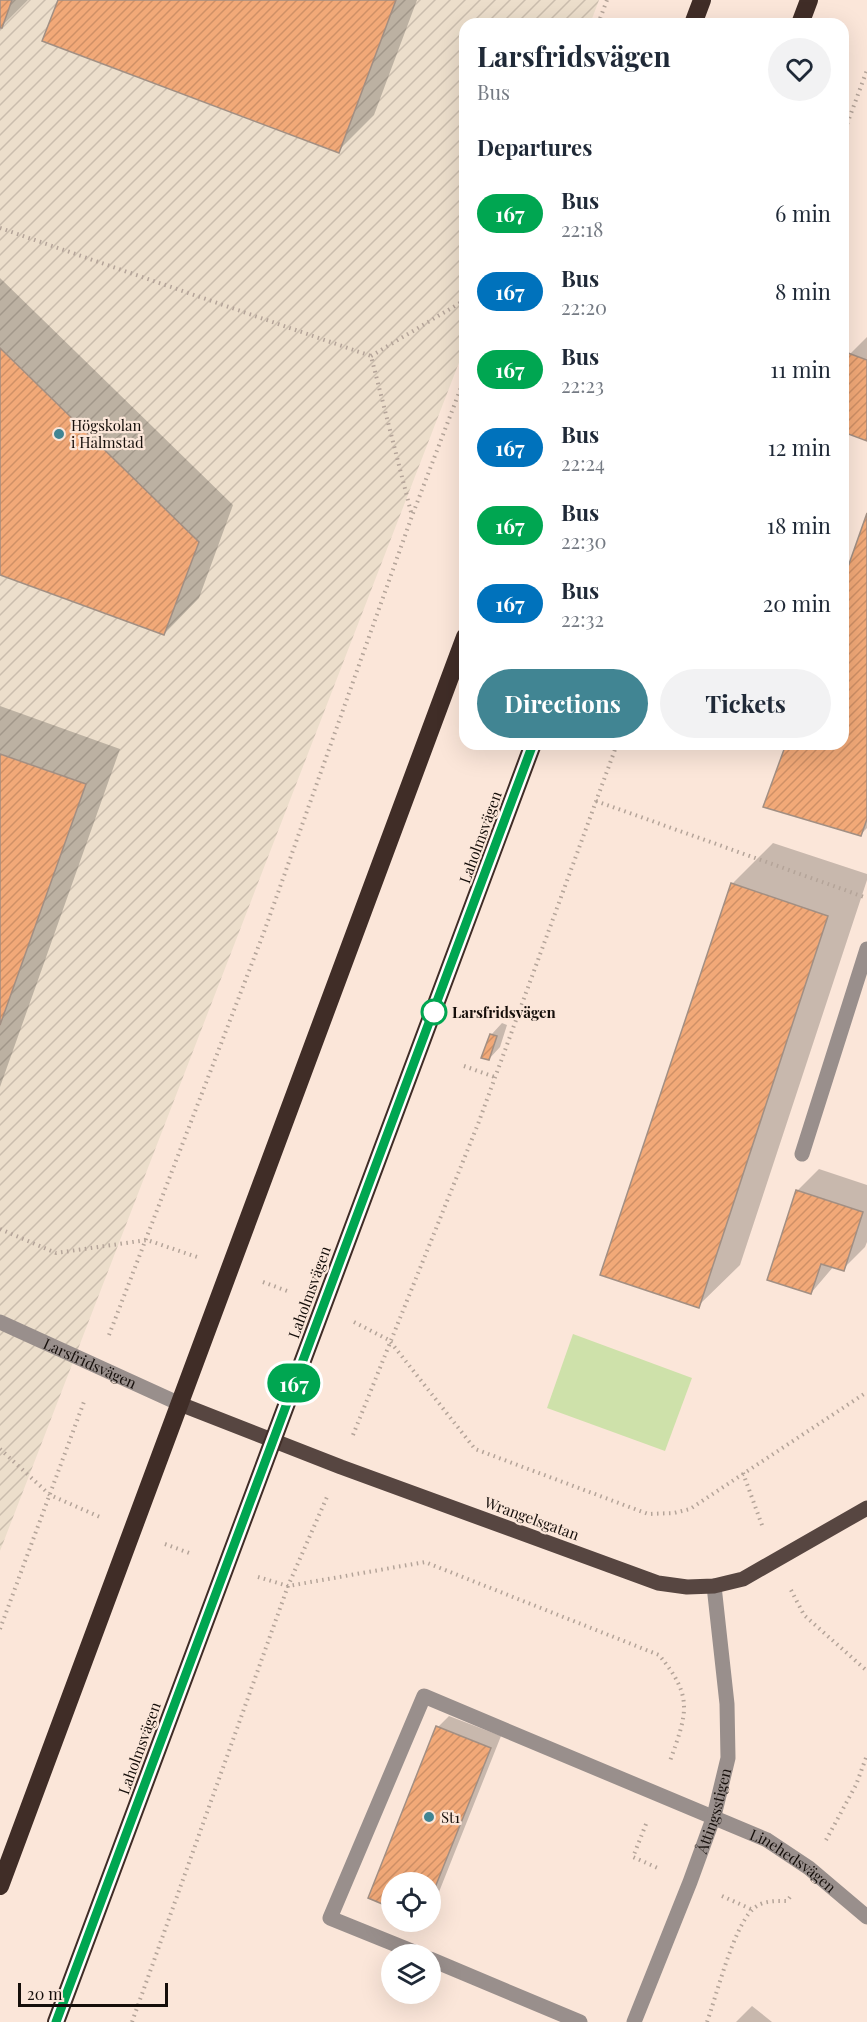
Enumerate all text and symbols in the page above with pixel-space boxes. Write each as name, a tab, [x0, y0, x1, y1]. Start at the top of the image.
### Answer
text: Larsfridsvägen	[477, 37, 671, 74]
button: heart	[768, 38, 831, 101]
text: Bus	[477, 78, 510, 105]
text: Departures	[477, 132, 592, 162]
text: Bus	[561, 185, 599, 215]
text: 6 min	[775, 198, 831, 228]
text: 167	[495, 199, 525, 227]
text: 22:18	[561, 215, 603, 242]
text: Bus	[561, 263, 599, 293]
text: 8 min	[775, 276, 831, 306]
text: 167	[495, 277, 525, 305]
text: 22:20	[561, 293, 607, 320]
text: Bus	[561, 341, 599, 371]
text: 11 min	[770, 354, 831, 384]
text: 167	[495, 355, 525, 383]
text: 22:23	[561, 371, 604, 398]
place label: Högskolan i Halmstad	[71, 415, 144, 452]
text: Bus	[561, 419, 599, 449]
marker: Högskolan i Halmstad	[52, 427, 66, 441]
text: 12 min	[768, 432, 831, 462]
text: 167	[495, 433, 525, 461]
text: 22:24	[561, 449, 605, 476]
text: Bus	[561, 497, 599, 527]
text: 18 min	[767, 510, 831, 540]
text: 167	[495, 511, 525, 539]
text: 22:30	[561, 527, 607, 554]
text: Bus	[561, 575, 599, 605]
text: 20 min	[763, 588, 831, 618]
text: 167	[495, 589, 525, 617]
text: 22:32	[561, 605, 604, 632]
button: Directions	[477, 669, 648, 738]
button: Tickets	[660, 669, 831, 738]
street label: Laholmsvägen	[454, 788, 506, 886]
marker: Larsfridsvägen	[421, 999, 447, 1025]
place label: Larsfridsvägen	[452, 1002, 557, 1022]
street label: Laholmsvägen	[283, 1243, 335, 1341]
street label: Larsfridsvägen	[40, 1333, 140, 1393]
line badge: 167	[260, 1364, 328, 1402]
text: 167	[279, 1369, 309, 1397]
street label: Wrangelsgatan	[481, 1491, 582, 1544]
street label: Laholmsvägen	[113, 1699, 165, 1797]
street label: Åttingsstigen	[691, 1766, 735, 1857]
place label: St1	[441, 1807, 460, 1827]
marker: St1	[422, 1810, 436, 1824]
street label: Linehedsvägen	[747, 1824, 841, 1897]
map controls	[381, 1872, 441, 2004]
button: locate	[381, 1872, 441, 1932]
button: layers	[381, 1944, 441, 2004]
scale bar	[18, 1980, 168, 2008]
text: 20 m	[27, 1983, 62, 2004]

